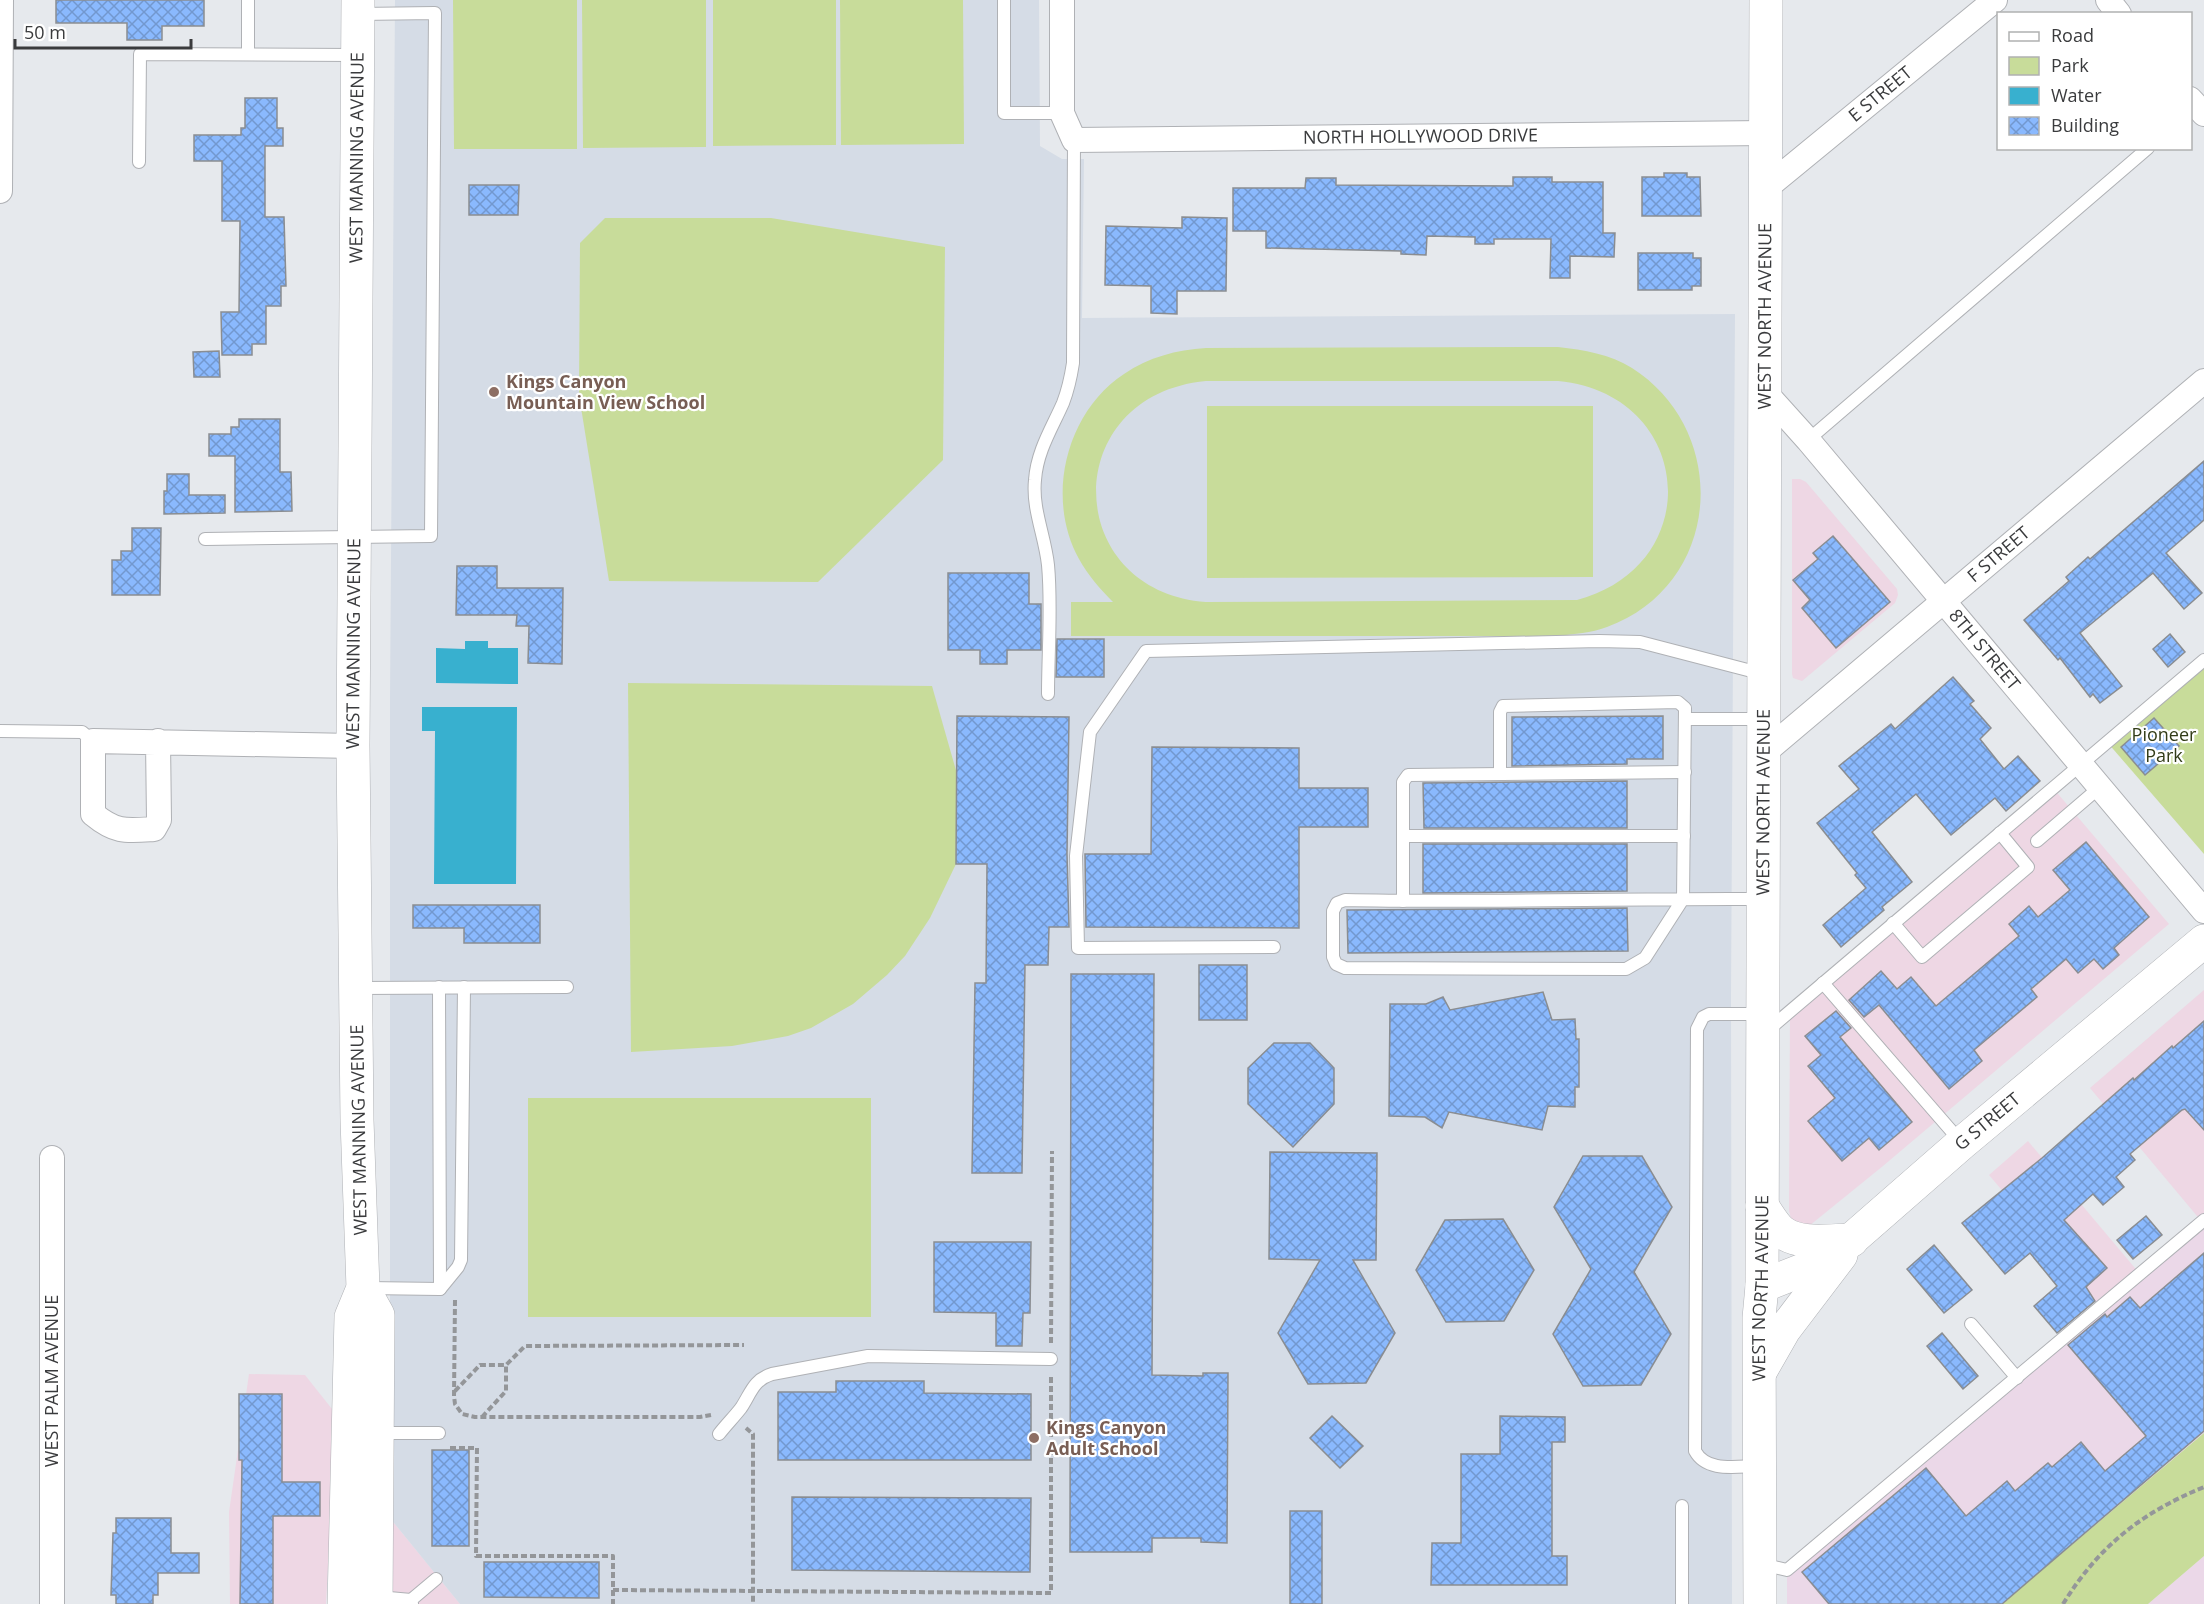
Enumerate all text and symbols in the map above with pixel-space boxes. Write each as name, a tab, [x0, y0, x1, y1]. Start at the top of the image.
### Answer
scale bar	[15, 12, 190, 50]
legend	[1997, 12, 2192, 150]
text: 50 m	[24, 20, 66, 44]
text: Road	[2051, 23, 2094, 47]
street label: WEST MANNING AVENUE	[343, 52, 369, 263]
text: Park	[2051, 53, 2089, 77]
street label: E STREET	[1843, 60, 1917, 127]
text: Water	[2051, 83, 2102, 107]
text: Building	[2051, 113, 2119, 137]
street label: NORTH HOLLYWOOD DRIVE	[1303, 122, 1538, 149]
street label: WEST NORTH AVENUE	[1752, 223, 1776, 409]
place label: Kings Canyon Mountain View School	[506, 369, 705, 414]
marker: Kings Canyon Mountain View School	[487, 385, 501, 399]
street label: F STREET	[1962, 520, 2034, 587]
street label: WEST MANNING AVENUE	[340, 538, 365, 749]
street label: 8TH STREET	[1944, 604, 2026, 695]
street label: WEST NORTH AVENUE	[1750, 709, 1775, 895]
park label: Pioneer Park	[2132, 722, 2197, 767]
street label: WEST MANNING AVENUE	[344, 1024, 372, 1236]
street label: G STREET	[1949, 1087, 2025, 1155]
street label: WEST NORTH AVENUE	[1746, 1195, 1773, 1381]
street label: WEST PALM AVENUE	[39, 1295, 63, 1467]
place label: Kings Canyon Adult School	[1046, 1415, 1166, 1460]
marker: Kings Canyon Adult School	[1027, 1431, 1041, 1445]

